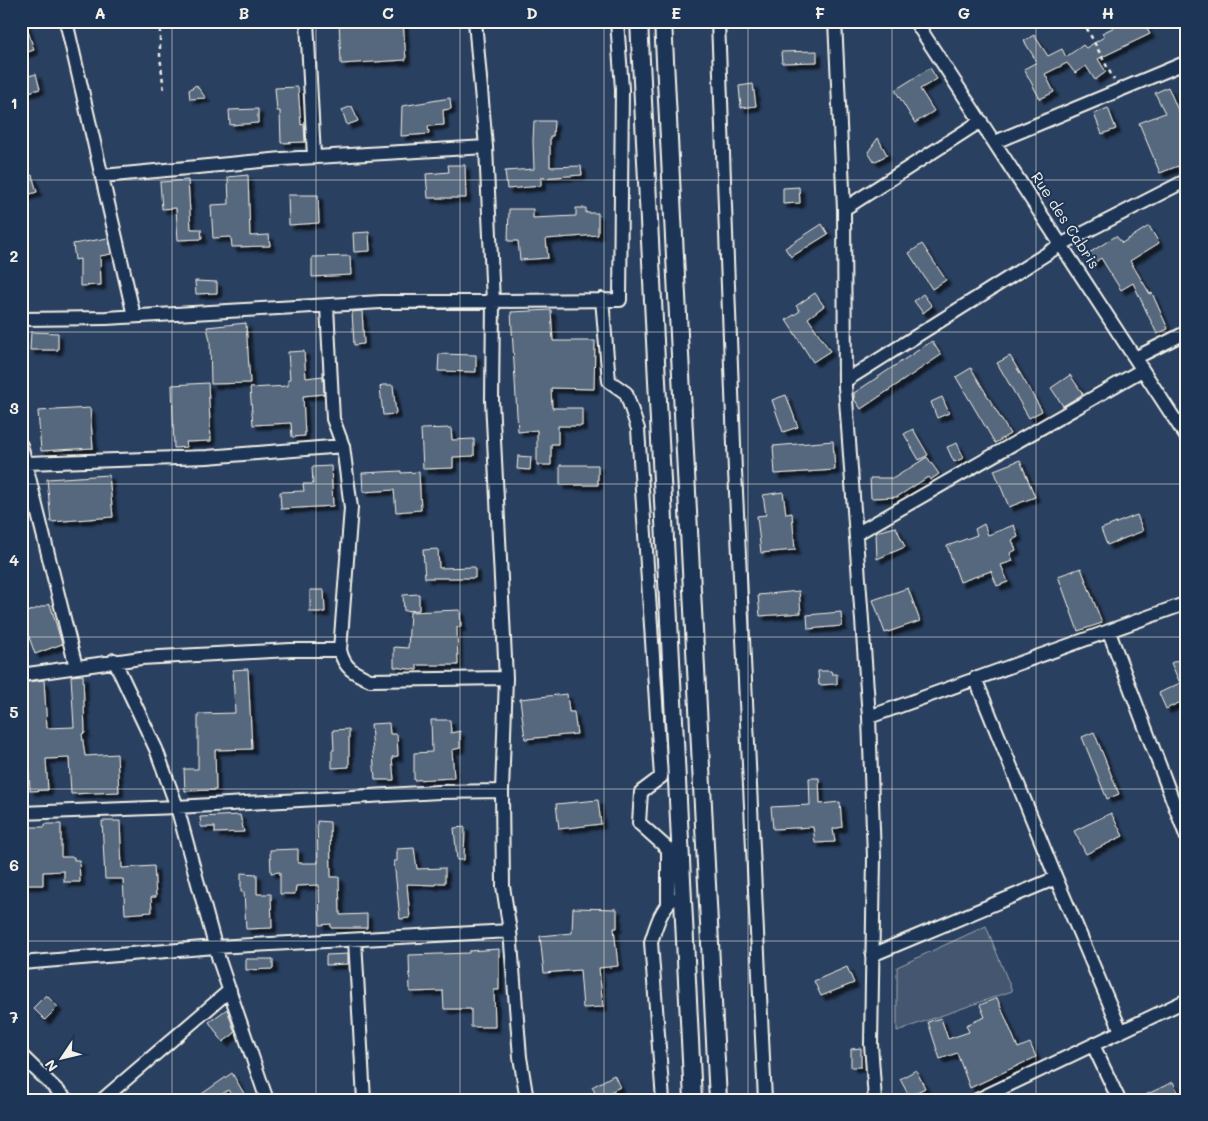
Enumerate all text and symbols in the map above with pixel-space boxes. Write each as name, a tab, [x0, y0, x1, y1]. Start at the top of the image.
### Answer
text: A	[94, 2, 106, 23]
text: B	[239, 2, 249, 23]
text: C	[382, 2, 394, 23]
text: D	[526, 2, 538, 23]
text: E	[671, 2, 681, 23]
text: F	[815, 2, 825, 23]
text: G	[958, 2, 970, 23]
text: H	[1102, 2, 1114, 23]
text: 1	[10, 92, 18, 113]
street label: Rue des Cabris	[1027, 168, 1105, 272]
text: 2	[10, 245, 19, 266]
text: 3	[9, 397, 19, 418]
text: 4	[9, 549, 19, 570]
text: 5	[9, 701, 19, 722]
text: 6	[9, 854, 19, 875]
text: 7	[10, 1006, 19, 1027]
north arrow	[38, 1034, 88, 1084]
text: N	[40, 1056, 62, 1076]

